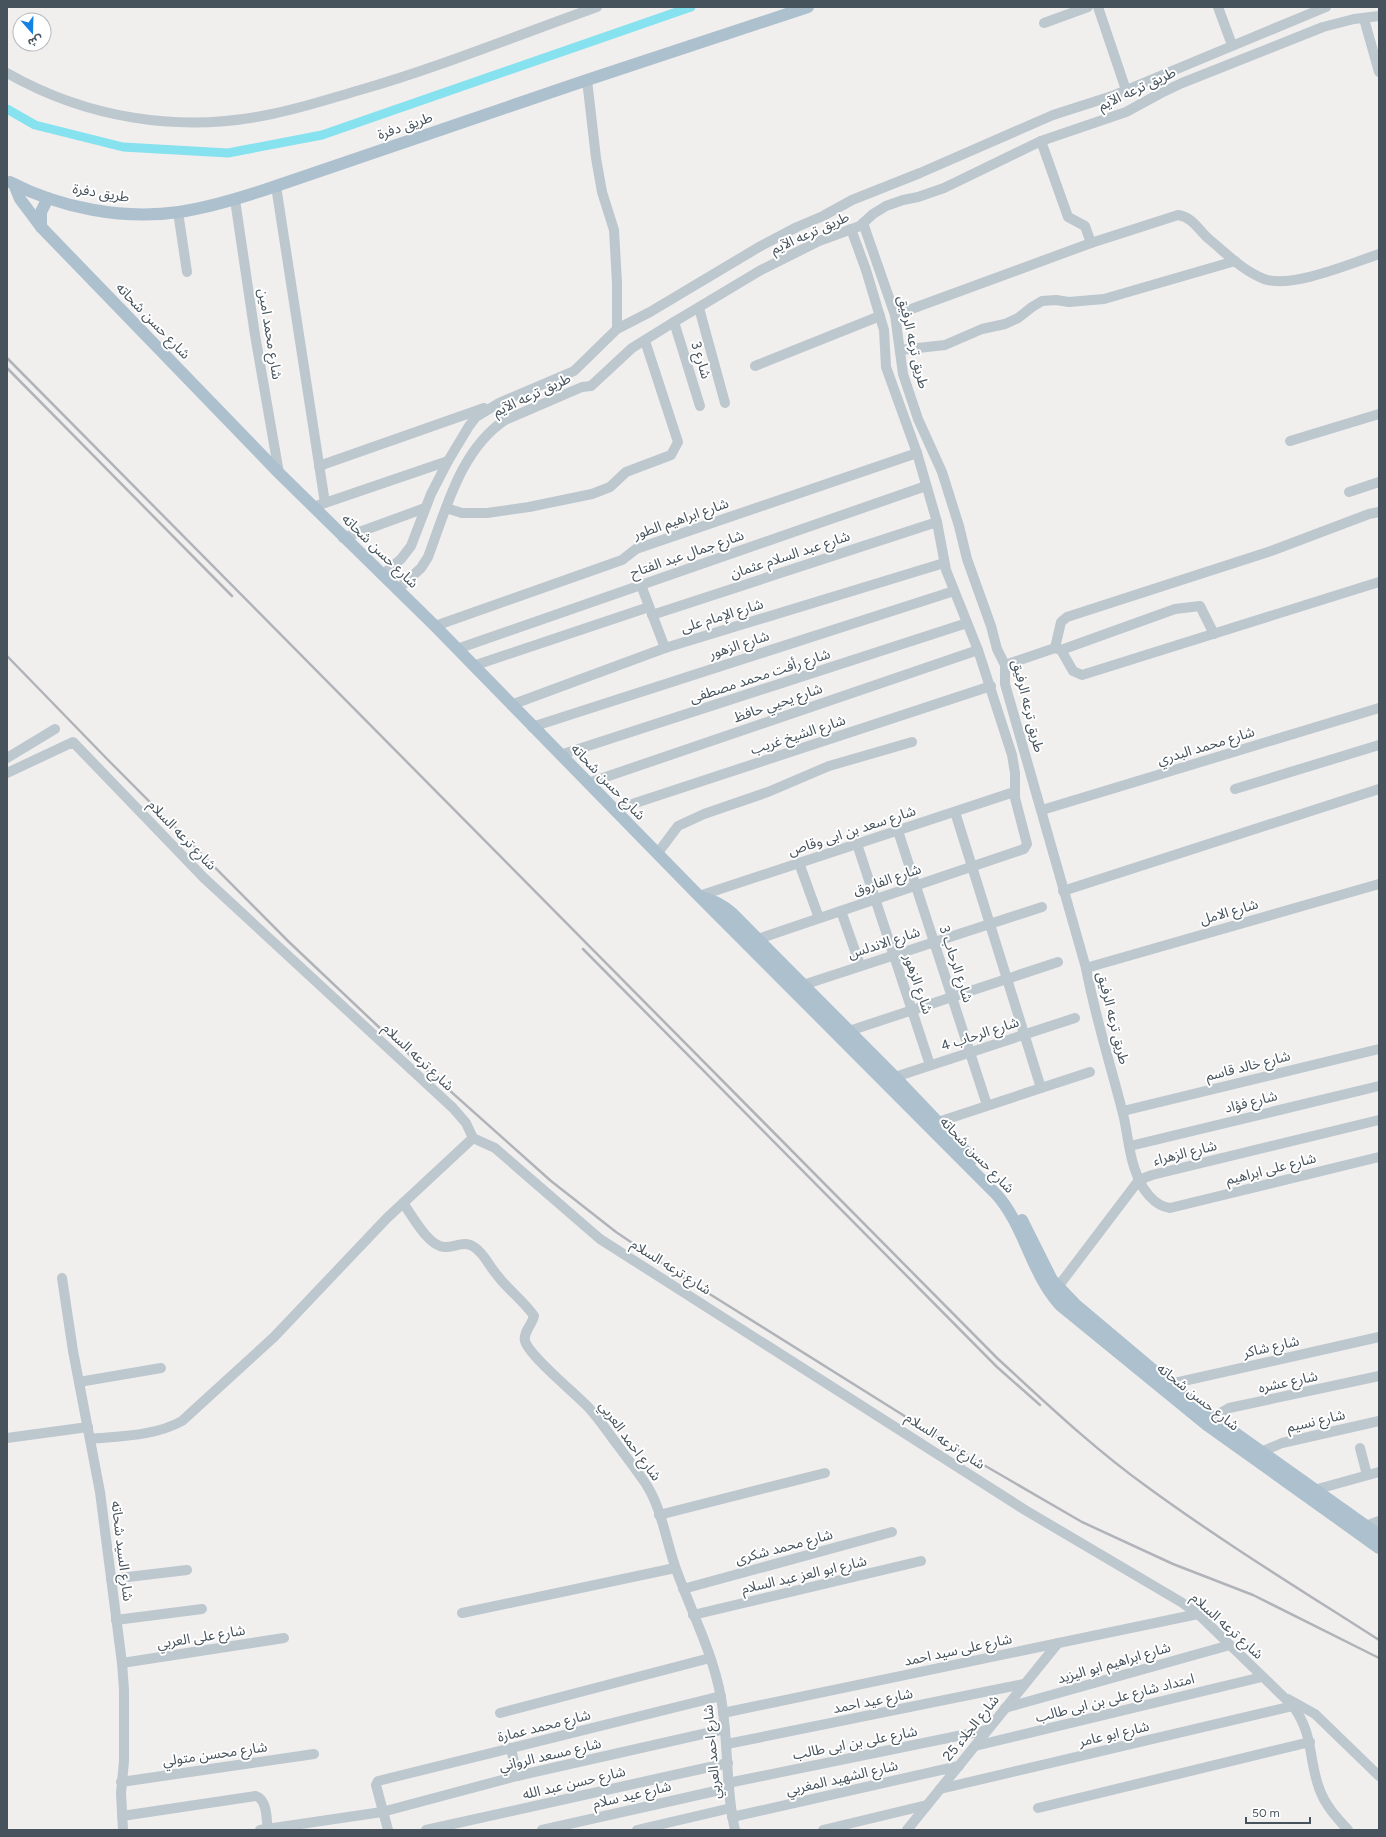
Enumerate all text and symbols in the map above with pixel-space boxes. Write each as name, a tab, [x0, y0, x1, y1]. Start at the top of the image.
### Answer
north arrow	[12, 12, 52, 52]
text: ش	[26, 32, 45, 50]
street label: طريق ترعه الآيم	[1095, 64, 1179, 116]
street label: طريق دفرة	[375, 109, 435, 144]
street label: طريق دفرة	[71, 180, 131, 207]
street label: طريق ترعه الآيم	[768, 208, 853, 260]
street label: شارع حسن شحاته	[111, 279, 194, 364]
street label: شارع محمد امين	[252, 287, 286, 381]
street label: طريق ترعه الرفيق	[893, 294, 932, 390]
street label: شارع 3	[685, 339, 715, 381]
street label: طريق ترعه الآيم	[490, 370, 574, 422]
street label: شارع ابراهيم الطور	[630, 495, 732, 545]
street label: شارع حسن شحاته	[337, 510, 422, 593]
street label: شارع جمال عبد الفتاح	[628, 527, 747, 583]
street label: شارع عبد السلام عثمان	[728, 528, 853, 584]
street label: شارع الإمام على	[679, 595, 766, 639]
street label: شارع الزهور	[706, 627, 772, 665]
street label: شارع رأفت محمد مصطفى	[687, 644, 833, 709]
street label: طريق ترعه الرفيق	[1007, 658, 1048, 754]
street label: شارع يحيي حافظ	[731, 680, 826, 728]
street label: شارع الشيخ غريب	[748, 712, 848, 760]
street label: شارع محمد البدري	[1155, 723, 1257, 771]
street label: شارع حسن شحاته	[566, 740, 649, 825]
street label: شارع ترعه السلام	[143, 796, 220, 875]
street label: شارع سعد بن ابى وقاص	[786, 802, 919, 862]
street label: شارع الفاروق	[851, 860, 924, 901]
street label: شارع الامل	[1198, 896, 1261, 930]
street label: شارع الاندلس	[846, 923, 923, 965]
street label: شارع الرحاب 3	[934, 923, 976, 1005]
street label: شارع الزهور	[898, 951, 936, 1017]
street label: طريق ترعه الرفيق	[1092, 970, 1133, 1066]
street label: شارع الرحاب 4	[939, 1013, 1022, 1057]
street label: شارع ترعه السلام	[377, 1020, 457, 1096]
street label: شارع خالد قاسم	[1204, 1047, 1293, 1087]
street label: شارع فؤاد	[1223, 1087, 1280, 1119]
street label: شارع حسن شحاته	[935, 1113, 1018, 1198]
street label: شارع الزهراء	[1151, 1137, 1219, 1171]
street label: شارع على ابراهيم	[1224, 1150, 1318, 1190]
street label: شارع ترعه السلام	[627, 1236, 714, 1300]
street label: شارع شاكر	[1240, 1332, 1301, 1364]
street label: شارع حسن شحاته	[1152, 1360, 1242, 1436]
street label: شارع عشره	[1257, 1367, 1320, 1399]
street label: شارع احمد العربي	[593, 1398, 665, 1486]
street label: شارع نسيم	[1285, 1406, 1347, 1438]
street label: شارع ترعه السلام	[901, 1409, 988, 1475]
street label: شارع السيد شحاته	[105, 1500, 137, 1602]
street label: شارع محمد شكرى	[733, 1526, 835, 1570]
street label: شارع ابو العز عبد السلام	[740, 1552, 869, 1600]
street label: شارع ترعه السلام	[1186, 1589, 1267, 1664]
street label: شارع على العربي	[156, 1622, 247, 1655]
street label: شارع على سيد احمد	[902, 1630, 1014, 1672]
street label: شارع ابراهيم ابو اليزيد	[1055, 1639, 1173, 1689]
street label: امتداد شارع على بن ابى طالب	[1034, 1670, 1197, 1728]
street label: شارع عيد احمد	[832, 1685, 915, 1719]
street label: شارع الجلاء 25	[939, 1691, 1004, 1766]
street label: شارع احمد العربي	[699, 1704, 727, 1800]
street label: شارع محمد عمارة	[496, 1706, 593, 1748]
street label: شارع ابو عامر	[1076, 1718, 1151, 1753]
street label: شارع على بن ابى طالب	[791, 1723, 919, 1765]
street label: شارع مسعد الرواني	[497, 1735, 603, 1777]
street label: شارع محسن متولي	[161, 1738, 269, 1772]
street label: شارع الشهيد المغربي	[784, 1757, 900, 1801]
street label: شارع حسن عبد الله	[521, 1763, 628, 1805]
street label: شارع عيد سلام	[591, 1778, 673, 1814]
scale bar	[1246, 1799, 1310, 1825]
text: 50 m	[1252, 1806, 1280, 1820]

